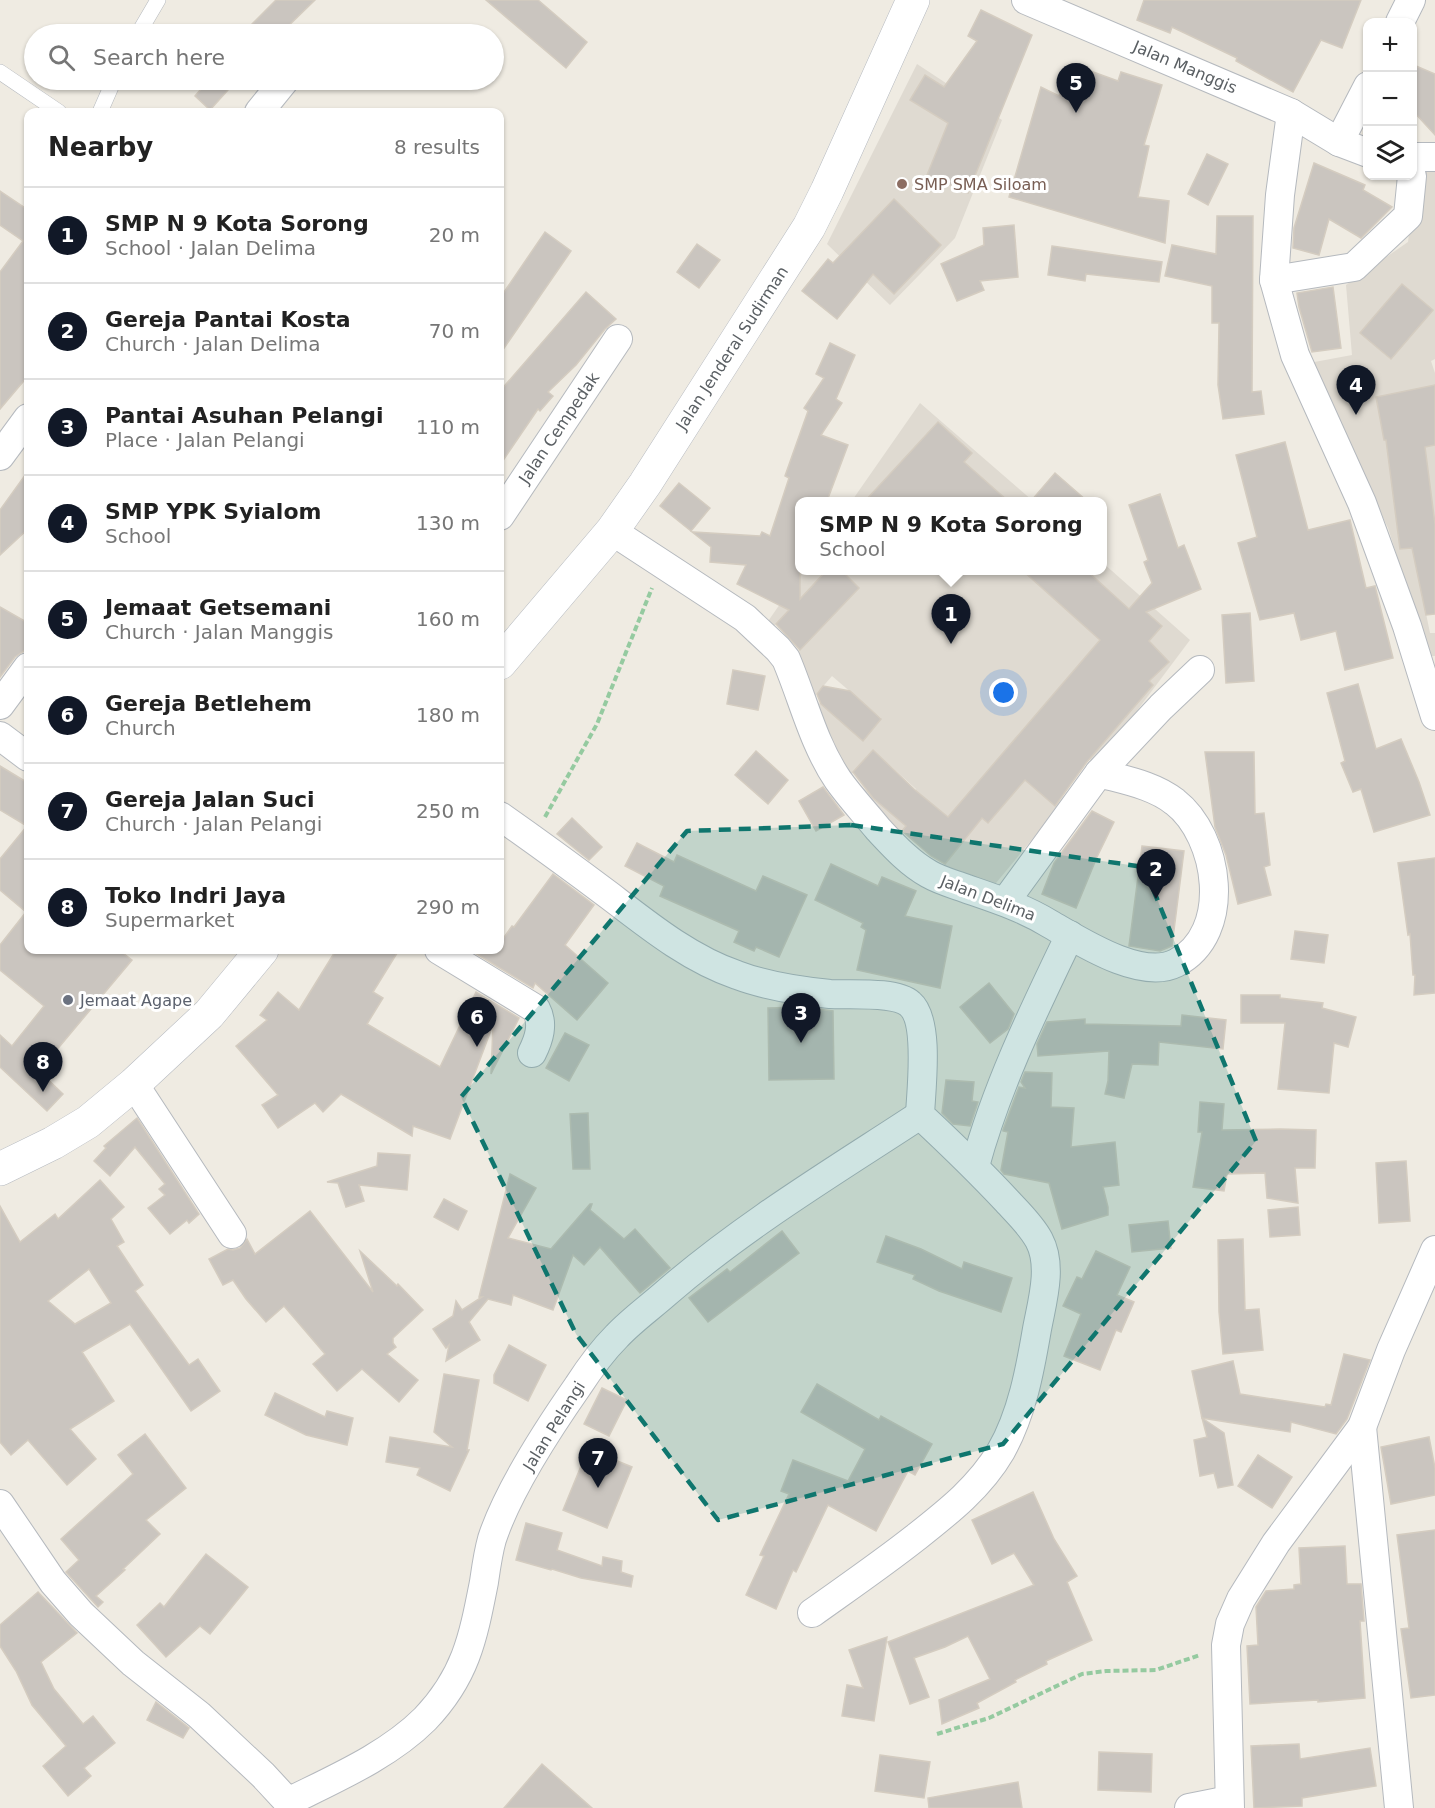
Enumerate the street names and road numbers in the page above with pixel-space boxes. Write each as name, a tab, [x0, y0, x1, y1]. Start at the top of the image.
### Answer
street label: Jalan Manggis	[1129, 36, 1240, 97]
street label: Jalan Jenderal Sudirman	[671, 263, 792, 434]
street label: Jalan Cempedak	[514, 368, 604, 488]
street label: Jalan Delima	[937, 871, 1038, 925]
street label: Jalan Pelangi	[518, 1378, 589, 1475]

